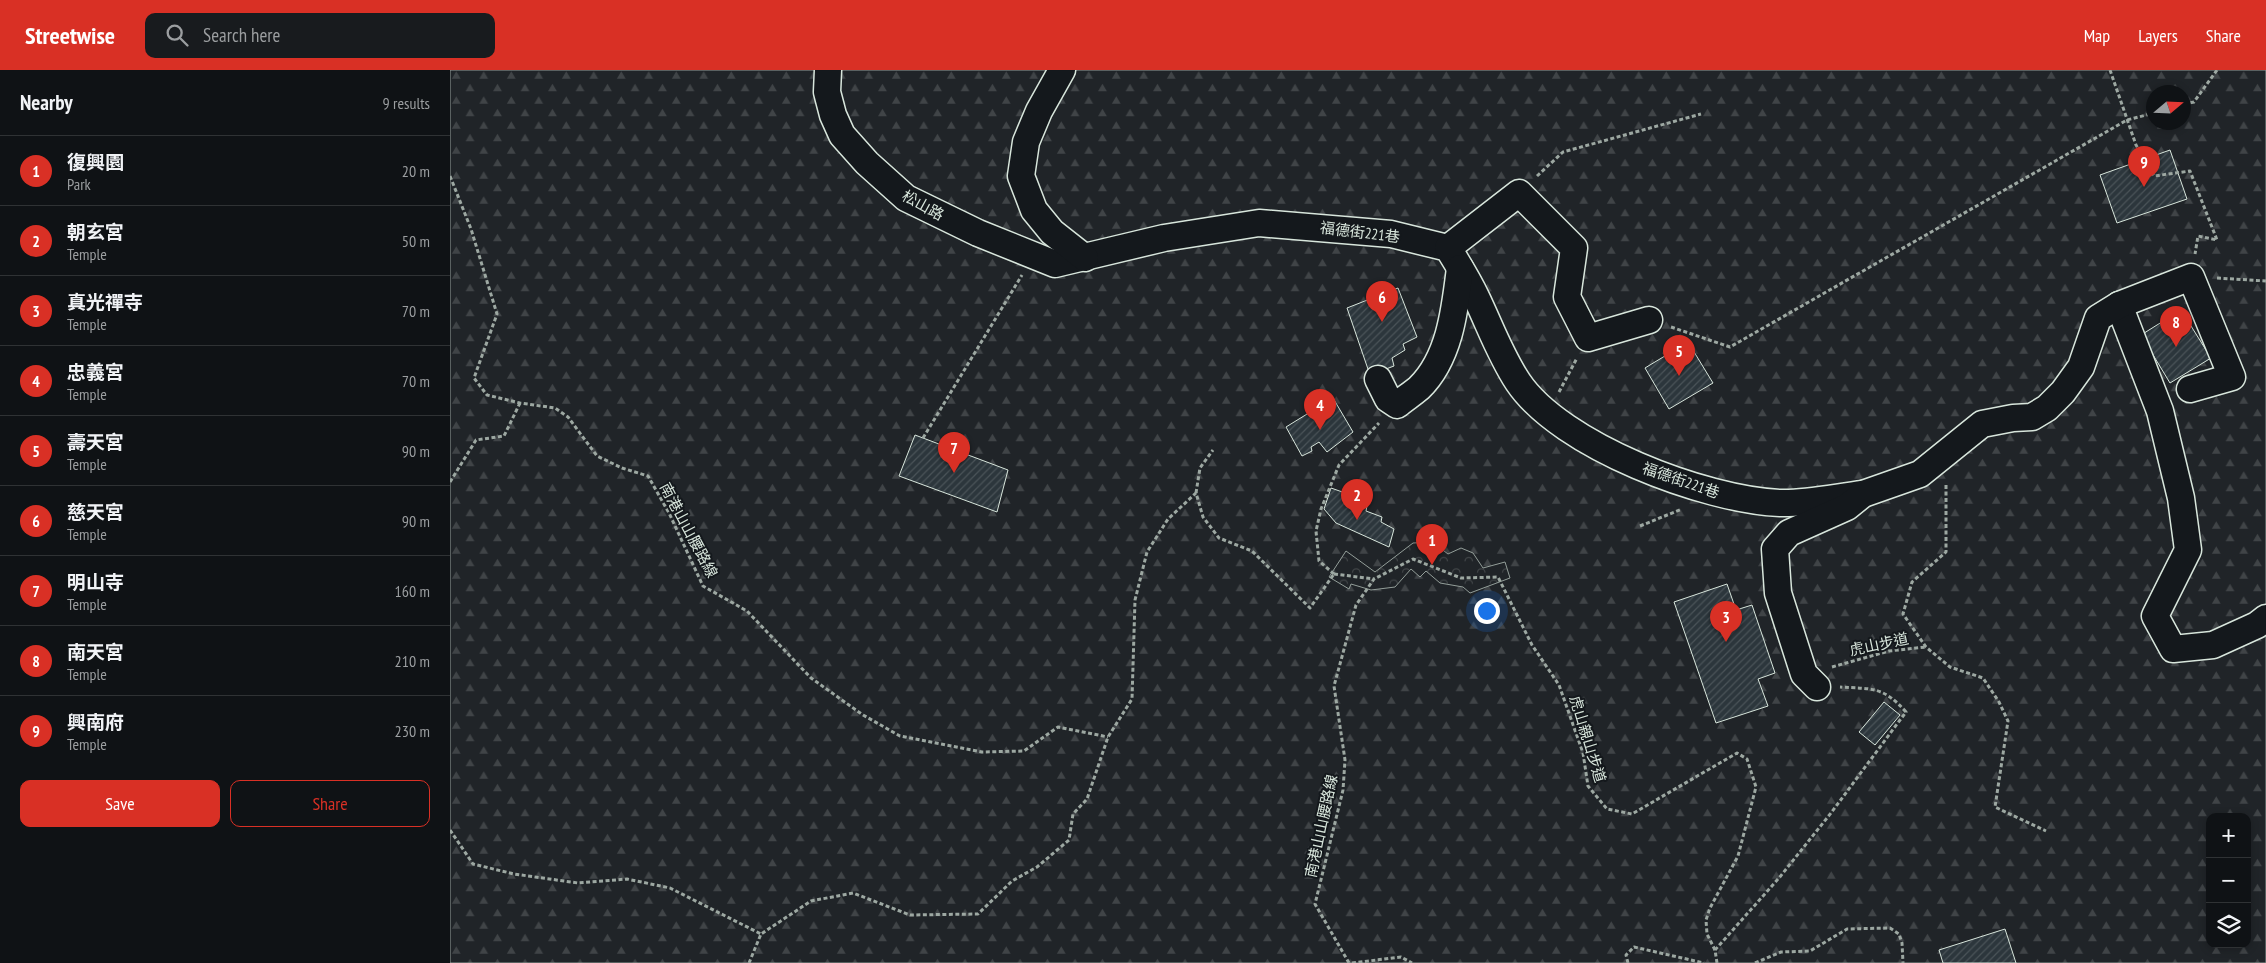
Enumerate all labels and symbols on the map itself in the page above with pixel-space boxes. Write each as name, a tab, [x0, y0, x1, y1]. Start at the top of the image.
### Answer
north arrow	[2146, 85, 2191, 130]
pin: 9	[2128, 146, 2160, 187]
street label: 松山路	[899, 186, 947, 224]
street label: 福德街221巷	[1319, 218, 1401, 246]
pin: 6	[1366, 281, 1398, 322]
pin: 8	[2160, 306, 2192, 347]
pin: 5	[1663, 335, 1695, 376]
pin: 4	[1304, 389, 1336, 430]
pin: 7	[938, 432, 970, 473]
street label: 福德街221巷	[1640, 458, 1722, 502]
street label: 南港山山腰路線	[656, 479, 722, 581]
pin: 2	[1341, 479, 1373, 520]
pin: 1	[1416, 524, 1448, 565]
your location	[1474, 598, 1500, 624]
pin: 3	[1710, 601, 1742, 642]
street label: 虎山步道	[1848, 628, 1910, 660]
street label: 虎山親山步道	[1566, 693, 1610, 785]
street label: 南港山山腰路線	[1301, 773, 1341, 879]

